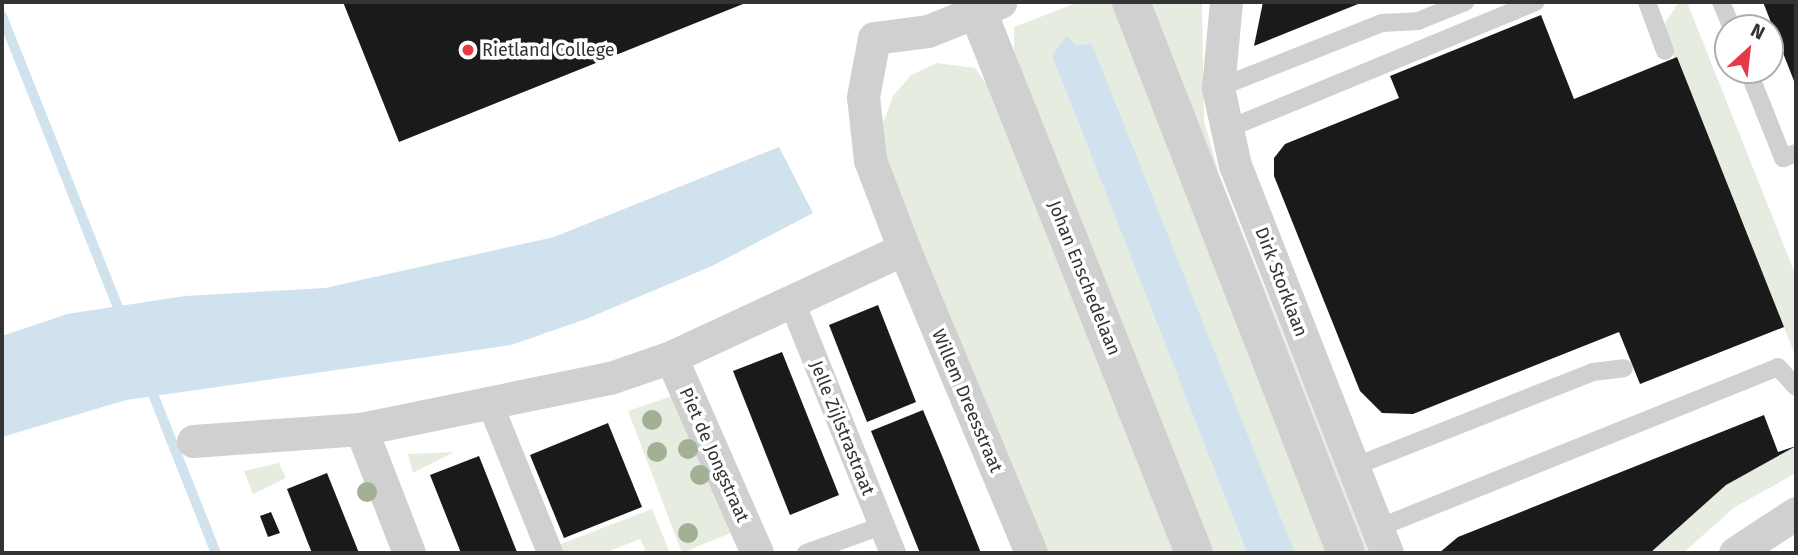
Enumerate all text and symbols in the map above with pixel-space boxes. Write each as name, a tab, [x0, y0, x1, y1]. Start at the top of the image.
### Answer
north arrow	[1714, 14, 1784, 84]
text: N	[1747, 19, 1769, 45]
place label: Rietland College	[482, 39, 615, 61]
marker: Rietland College	[460, 42, 476, 58]
street label: Johan Enschedelaan	[1043, 198, 1125, 358]
street label: Dirk Storklaan	[1250, 224, 1312, 340]
street label: Willem Dreesstraat	[927, 326, 1007, 476]
street label: Jelle Zijlstrastraat	[805, 358, 879, 498]
street label: Piet de Jongstraat	[675, 384, 753, 526]

